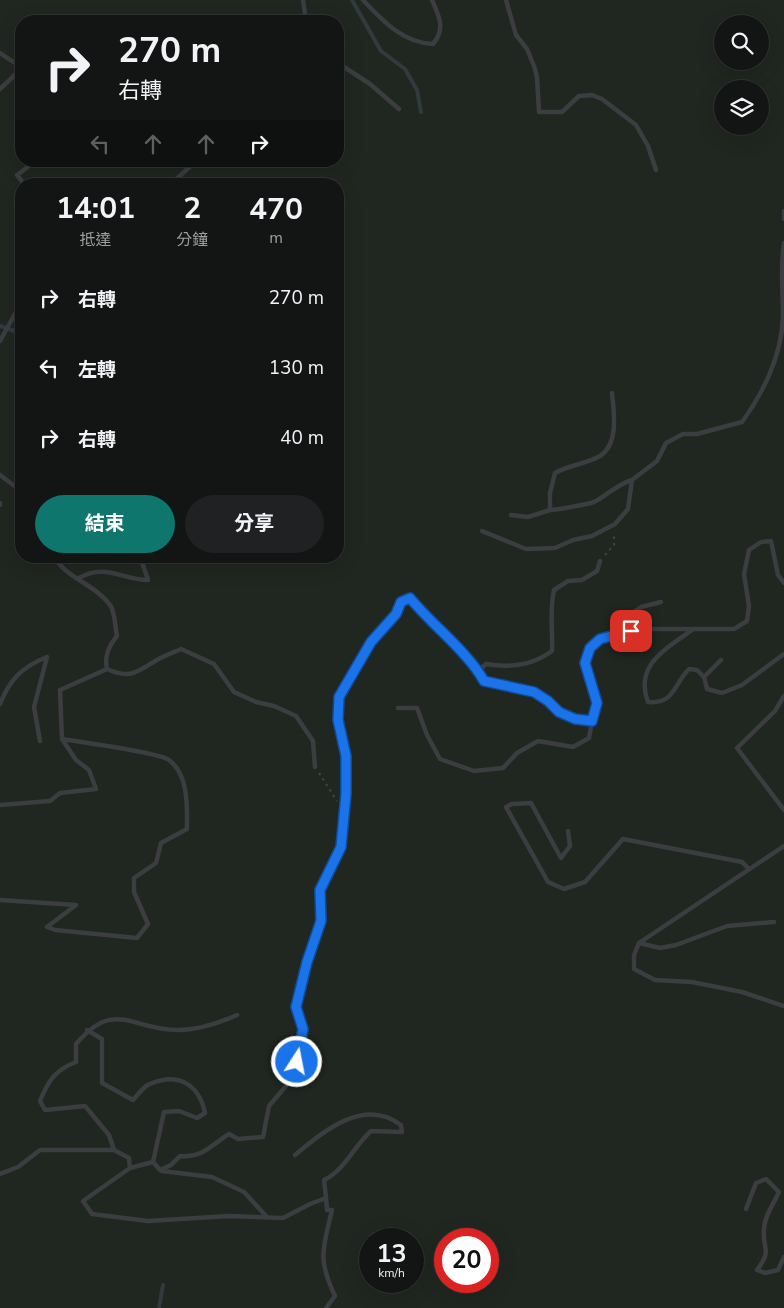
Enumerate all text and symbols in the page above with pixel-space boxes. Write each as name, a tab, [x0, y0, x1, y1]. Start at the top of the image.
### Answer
map controls	[714, 15, 769, 135]
button: search	[714, 15, 769, 70]
text: 270 m	[118, 27, 221, 74]
icon: right	[35, 35, 100, 100]
text: 右轉	[118, 76, 162, 106]
button: layers	[714, 80, 769, 135]
icon: left	[86, 130, 114, 158]
icon: ahead	[139, 130, 167, 158]
icon: ahead	[192, 130, 220, 158]
icon: right	[245, 130, 273, 158]
text: 14:01	[56, 188, 135, 229]
text: 2	[183, 188, 201, 229]
text: 470	[249, 189, 303, 230]
text: m	[269, 227, 283, 249]
text: 抵達	[80, 229, 112, 251]
text: 分鐘	[176, 229, 208, 251]
icon: right	[35, 284, 63, 312]
text: 270 m	[269, 285, 324, 311]
text: 右轉	[78, 287, 116, 313]
icon: left	[35, 354, 63, 382]
text: 130 m	[269, 355, 324, 381]
text: 左轉	[78, 357, 116, 383]
icon: right	[35, 424, 63, 452]
text: 40 m	[280, 425, 324, 451]
text: 右轉	[78, 427, 116, 453]
button: 結束	[35, 495, 175, 553]
button: 分享	[185, 495, 324, 553]
pin	[610, 610, 652, 652]
icon: arrive	[617, 617, 645, 645]
position arrow	[270, 1035, 322, 1087]
speed limit sign: 20	[434, 1228, 499, 1293]
text: 13	[376, 1237, 407, 1271]
text: km/h	[378, 1265, 405, 1281]

